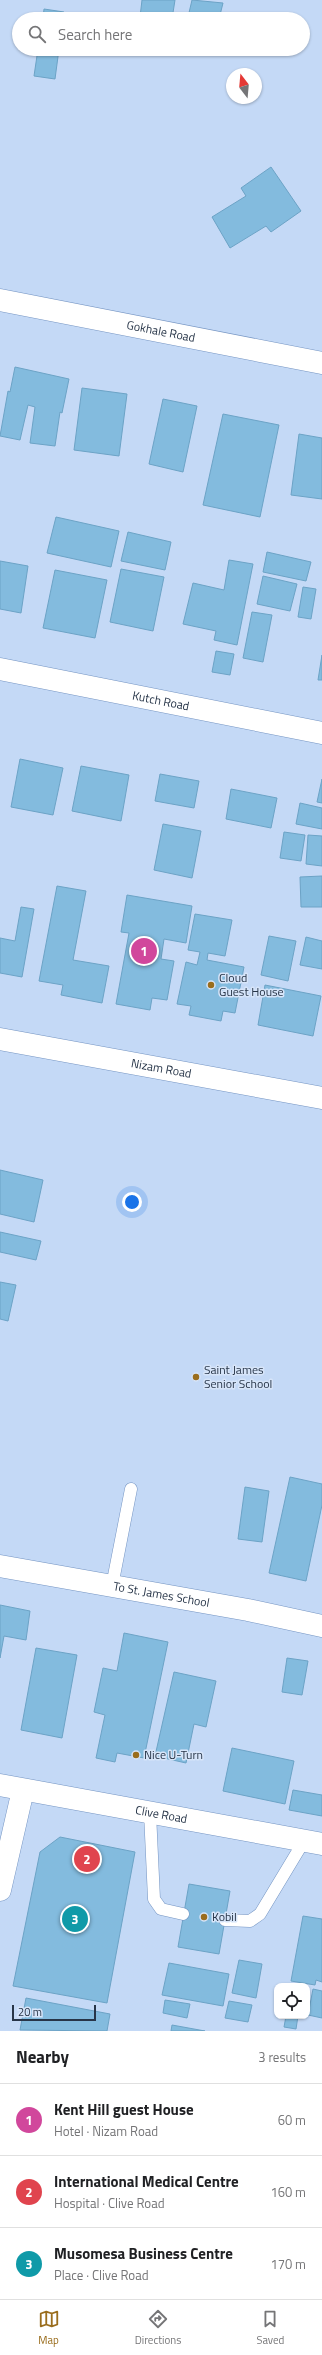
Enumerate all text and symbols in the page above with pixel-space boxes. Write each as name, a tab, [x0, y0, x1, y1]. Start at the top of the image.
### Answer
search box	[12, 12, 310, 56]
icon: search	[26, 23, 48, 45]
text: Search here	[58, 23, 132, 46]
north arrow	[226, 68, 262, 104]
street label: Gokhale Road	[125, 315, 197, 347]
street label: Kutch Road	[131, 686, 191, 715]
pin: 1	[131, 936, 157, 966]
place label: Cloud Guest House	[219, 968, 284, 1001]
marker: Cloud Guest House	[206, 980, 216, 990]
street label: Nizam Road	[130, 1053, 193, 1083]
your location	[122, 1192, 142, 1212]
place label: Saint James Senior School	[204, 1360, 272, 1393]
marker: Saint James Senior School	[191, 1372, 201, 1382]
street label: To St. James School	[112, 1576, 211, 1612]
place label: Nice U-Turn	[144, 1745, 203, 1764]
marker: Nice U-Turn	[131, 1750, 141, 1760]
street label: Clive Road	[134, 1800, 189, 1828]
pin: 2	[74, 1844, 100, 1874]
pin: 3	[62, 1904, 88, 1934]
place label: Kobil	[212, 1907, 237, 1926]
marker: Kobil	[199, 1912, 209, 1922]
map controls	[274, 1983, 310, 2019]
button: locate	[274, 1983, 310, 2019]
scale bar	[12, 2003, 96, 2022]
text: 20 m	[18, 2004, 42, 2020]
text: Nearby	[16, 2044, 69, 2070]
text: 3 results	[258, 2047, 306, 2067]
text: Kent Hill guest House	[54, 2098, 194, 2121]
text: 1	[25, 2110, 33, 2130]
text: 60 m	[278, 2110, 306, 2130]
text: Hotel · Nizam Road	[54, 2121, 158, 2141]
text: International Medical Centre	[54, 2170, 239, 2193]
text: 2	[25, 2182, 33, 2202]
text: 160 m	[270, 2182, 306, 2202]
text: Hospital · Clive Road	[54, 2193, 165, 2213]
text: Musomesa Business Centre	[54, 2242, 233, 2265]
text: 3	[25, 2254, 33, 2274]
text: 170 m	[270, 2254, 306, 2274]
text: Place · Clive Road	[54, 2265, 149, 2285]
tab: Map	[38, 2308, 60, 2348]
tab: Directions	[135, 2308, 181, 2348]
tab: Saved	[256, 2308, 284, 2348]

